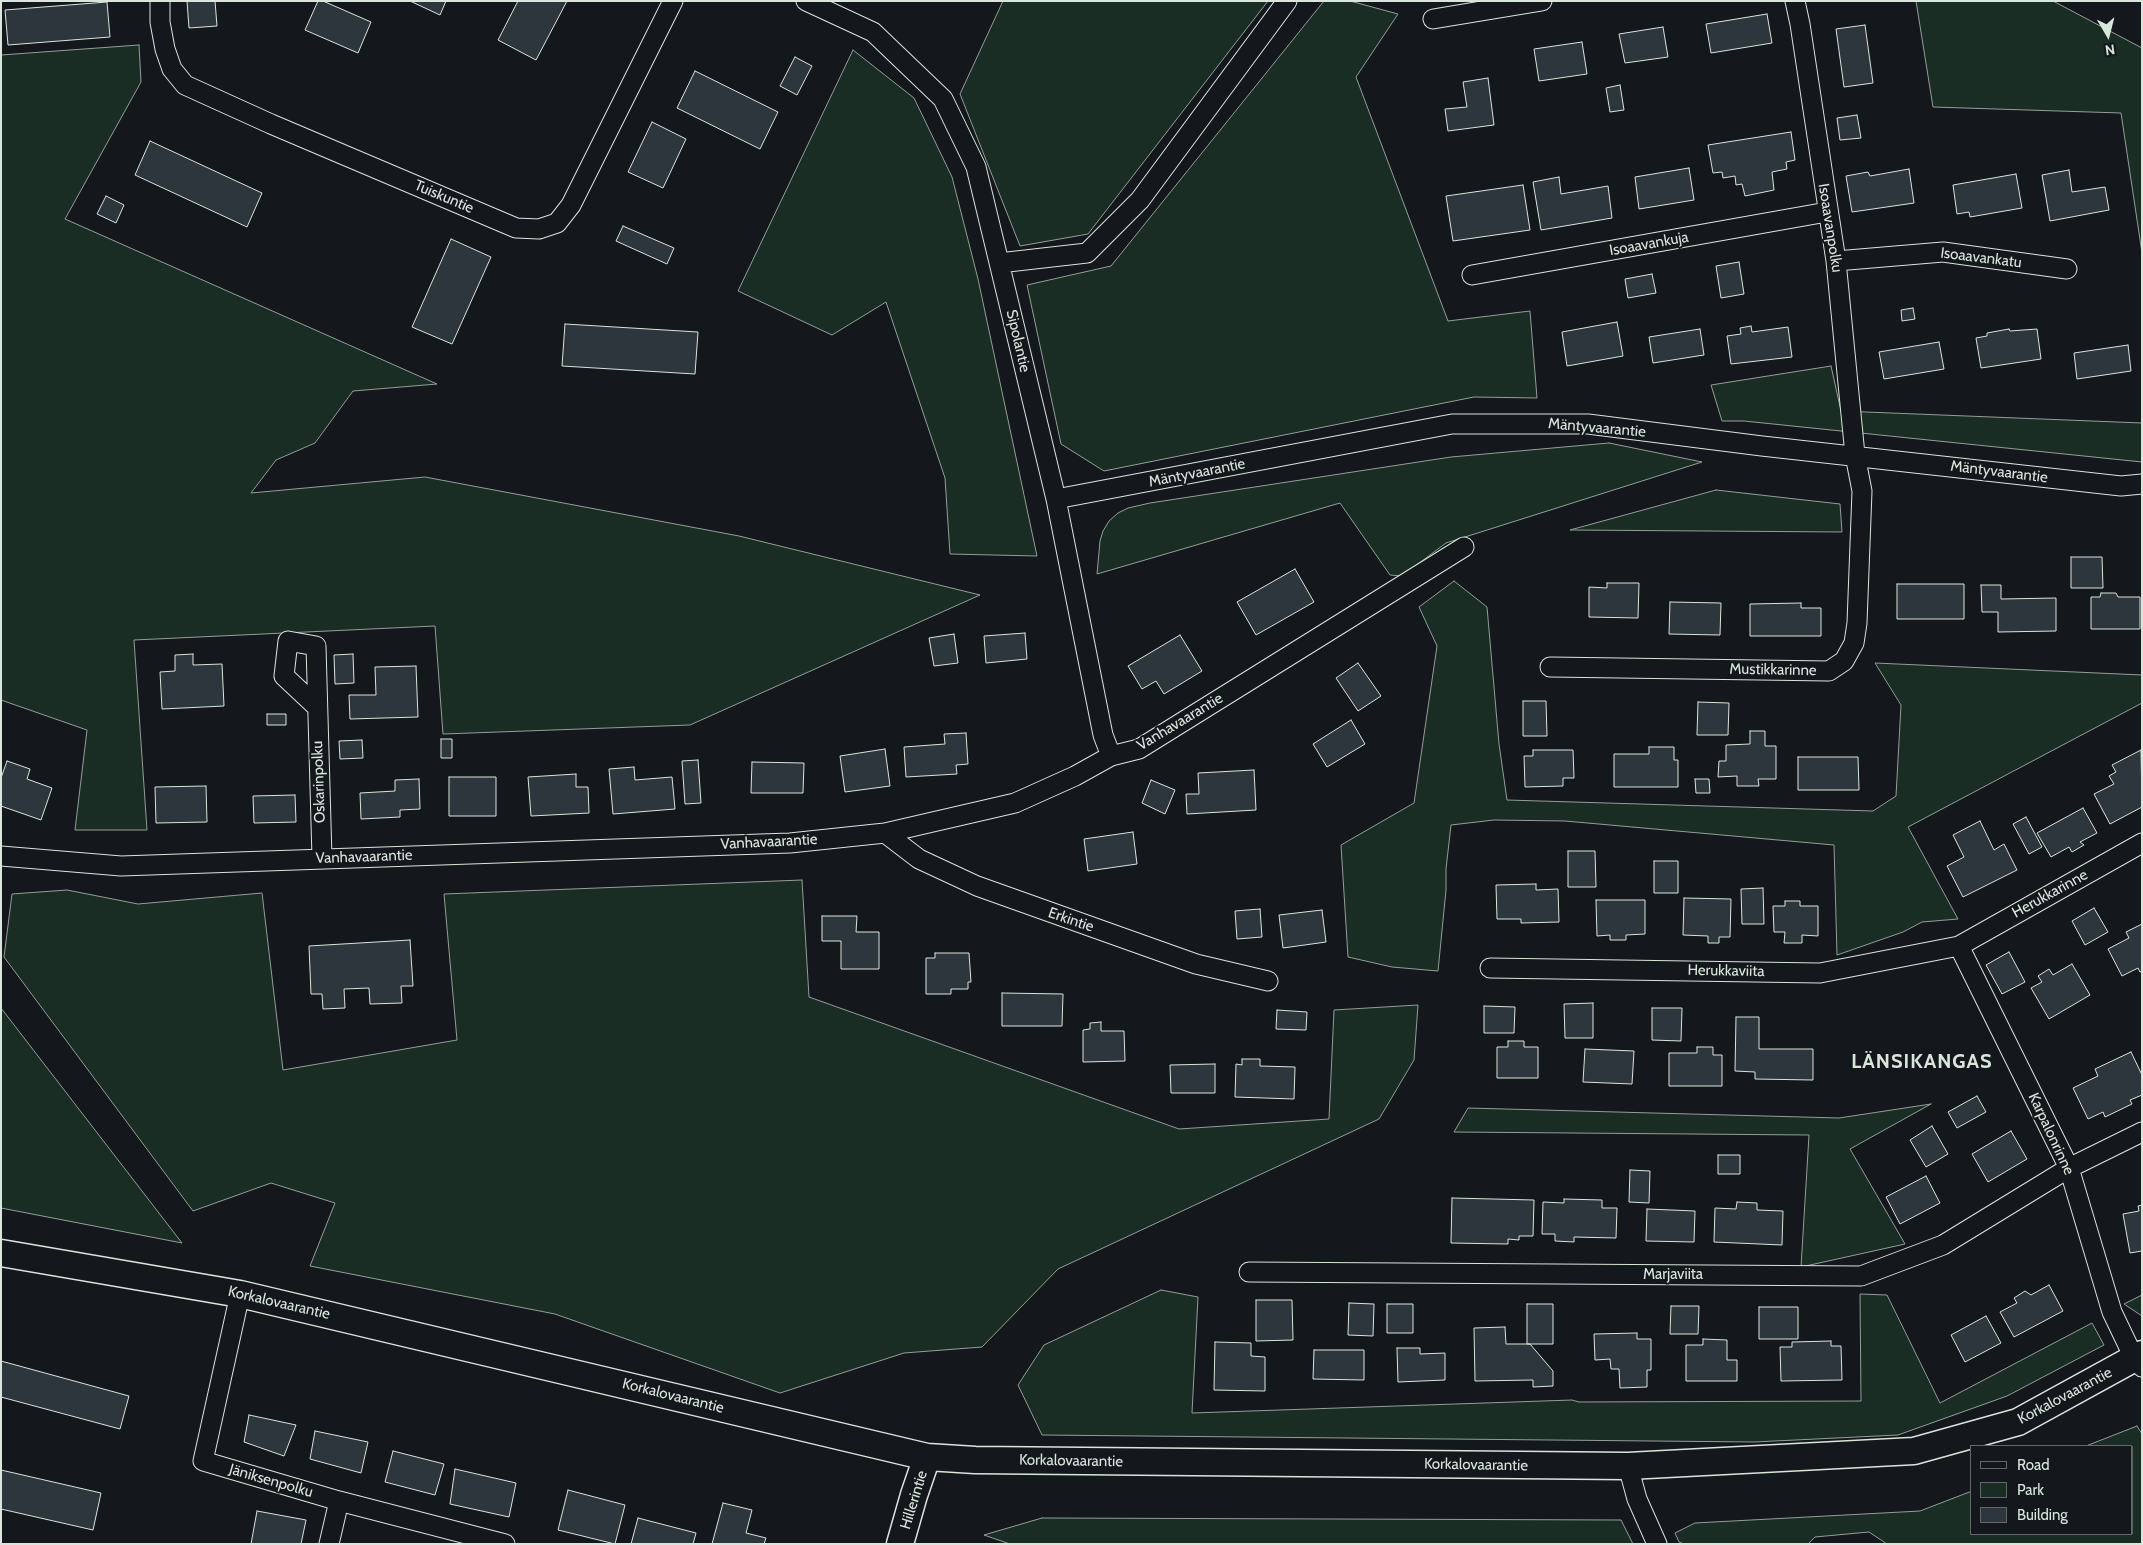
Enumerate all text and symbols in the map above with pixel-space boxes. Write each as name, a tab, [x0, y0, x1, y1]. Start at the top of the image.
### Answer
north arrow	[2083, 10, 2133, 60]
text: N	[2104, 40, 2116, 59]
street label: Tuiskuntie	[412, 176, 476, 218]
street label: Isoaavanpolku	[1814, 182, 1846, 274]
street label: Isoaavankuja	[1608, 228, 1690, 260]
street label: Isoaavankatu	[1939, 244, 2023, 272]
street label: Sipolantie	[1002, 308, 1034, 374]
street label: Mäntyvaarantie	[1547, 415, 1647, 441]
street label: Mäntyvaarantie	[1147, 455, 1247, 491]
street label: Mäntyvaarantie	[1949, 457, 2049, 487]
street label: Mustikkarinne	[1729, 660, 1817, 680]
street label: Vanhavaarantie	[1134, 689, 1226, 755]
street label: Oskarinpolku	[309, 740, 329, 824]
street label: Vanhavaarantie	[720, 830, 818, 854]
street label: Vanhavaarantie	[315, 846, 413, 868]
street label: Herukkarinne	[2009, 866, 2091, 922]
street label: Erkintie	[1046, 904, 1096, 936]
street label: Herukkaviita	[1687, 961, 1765, 981]
district label: LÄNSIKANGAS	[1850, 1050, 1994, 1074]
street label: Karpalonrinne	[2024, 1090, 2078, 1178]
street label: Marjaviita	[1643, 1266, 1703, 1284]
street label: Korkalovaarantie	[226, 1283, 332, 1323]
street label: Korkalovaarantie	[2015, 1364, 2115, 1428]
street label: Korkalovaarantie	[620, 1375, 726, 1417]
legend	[1970, 1445, 2133, 1535]
street label: Korkalovaarantie	[1019, 1451, 1123, 1471]
street label: Korkalovaarantie	[1424, 1455, 1528, 1475]
text: Road	[2017, 1456, 2050, 1474]
street label: Jäniksenpolku	[227, 1460, 315, 1502]
street label: Hillerintie	[897, 1468, 931, 1532]
text: Park	[2017, 1481, 2044, 1499]
text: Building	[2017, 1506, 2068, 1524]

